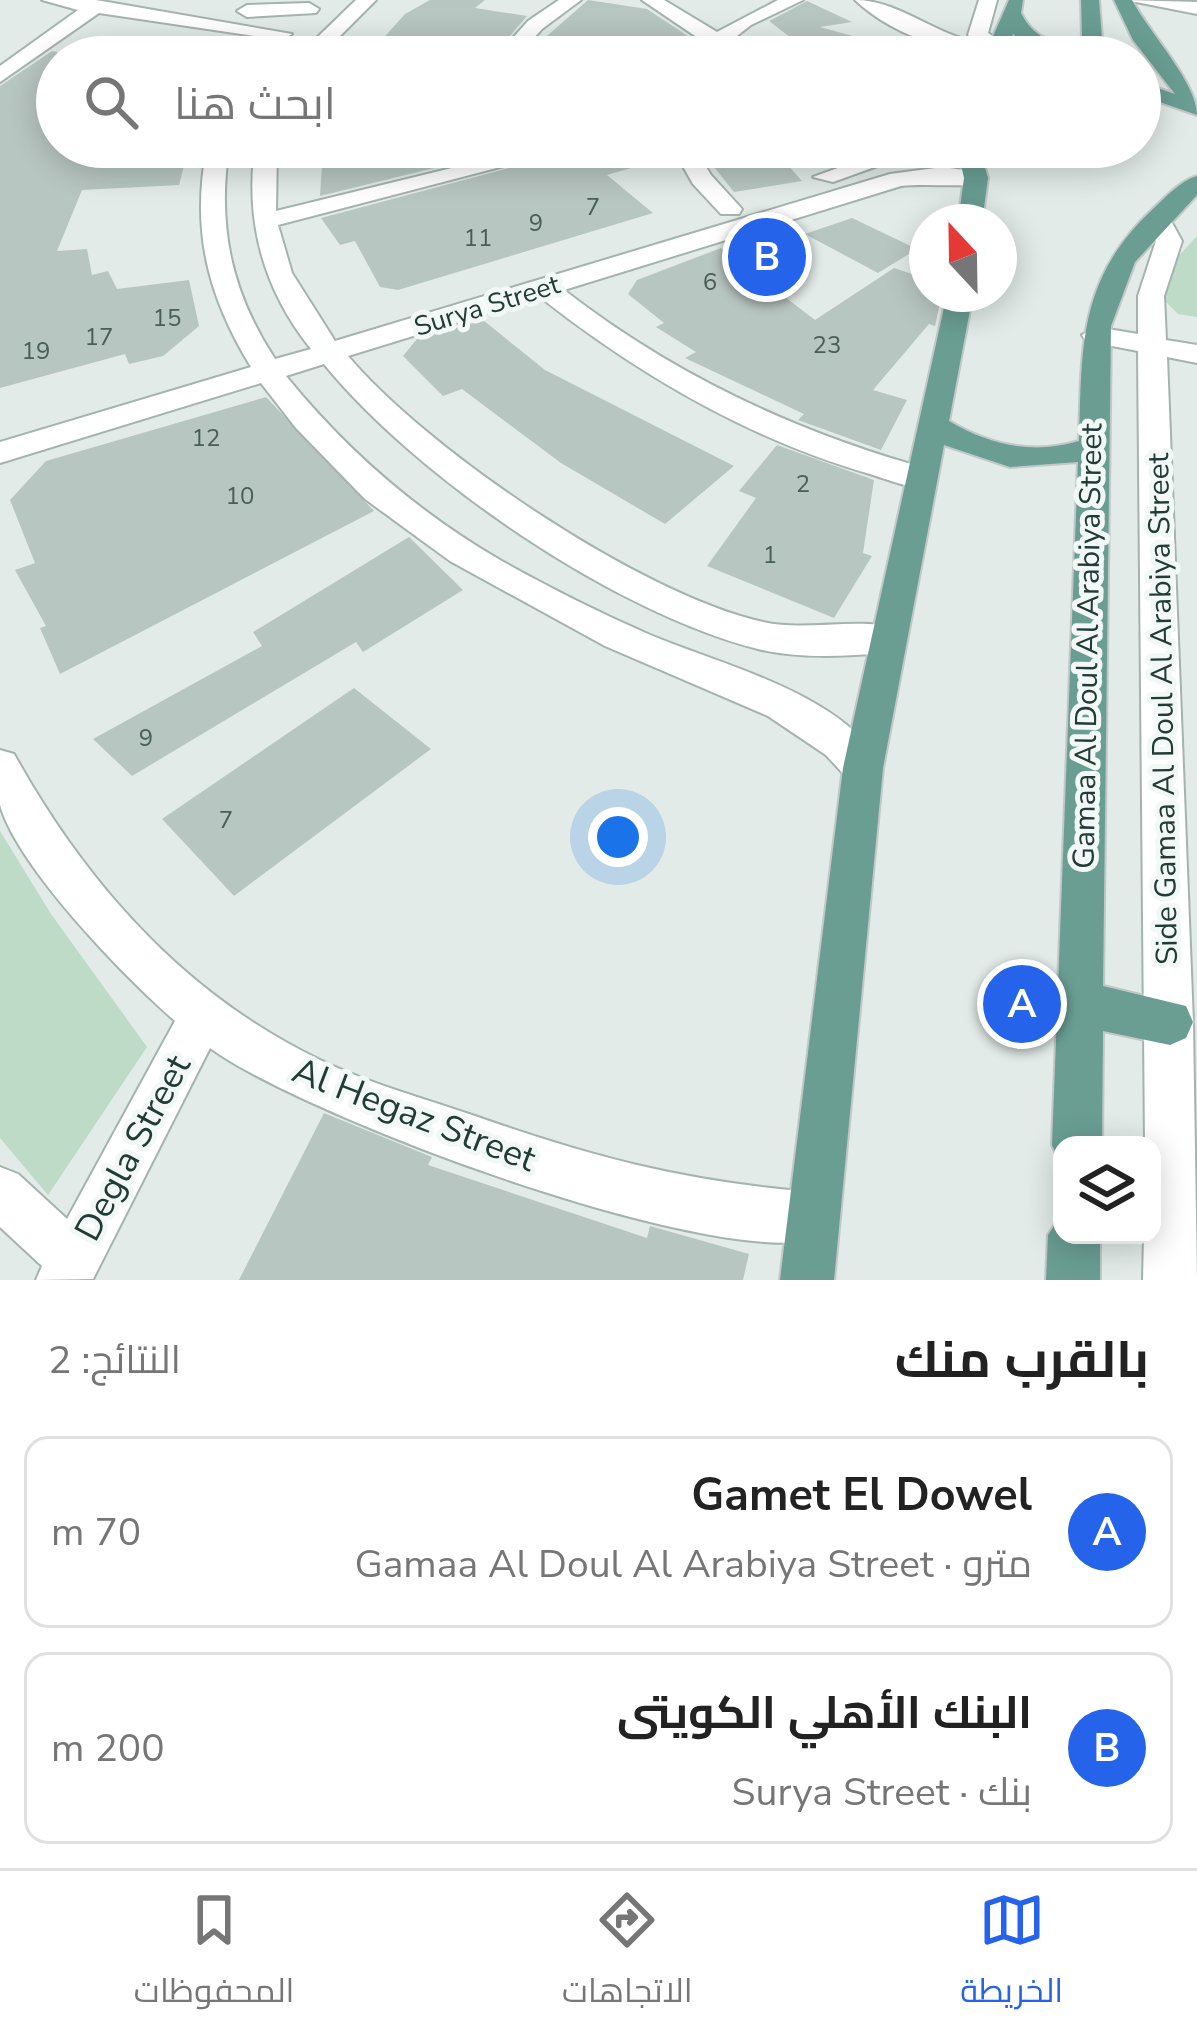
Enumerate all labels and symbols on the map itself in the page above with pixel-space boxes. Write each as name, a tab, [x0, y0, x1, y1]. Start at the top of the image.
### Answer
house number: 7	[586, 191, 600, 223]
north arrow	[909, 204, 1017, 312]
house number: 9	[529, 207, 543, 239]
pin: B	[728, 212, 806, 302]
house number: 11	[464, 222, 492, 254]
street label: Surya Street	[410, 266, 565, 346]
house number: 6	[703, 266, 717, 298]
house number: 15	[153, 302, 181, 334]
house number: 17	[85, 321, 113, 353]
house number: 23	[813, 329, 841, 361]
house number: 19	[22, 335, 50, 367]
house number: 12	[192, 422, 220, 454]
street label: Gamaa Al Doul Al Arabiya Street	[1064, 422, 1112, 869]
street label: Side Gamaa Al Doul Al Arabiya Street	[1138, 452, 1188, 965]
house number: 2	[796, 468, 810, 500]
house number: 10	[226, 480, 254, 512]
house number: 1	[763, 539, 777, 571]
house number: 9	[139, 722, 153, 754]
house number: 7	[219, 804, 233, 836]
your location	[588, 807, 648, 867]
pin: A	[983, 959, 1061, 1049]
street label: Degla Street	[63, 1046, 203, 1250]
street label: Al Hegaz Street	[285, 1046, 543, 1184]

